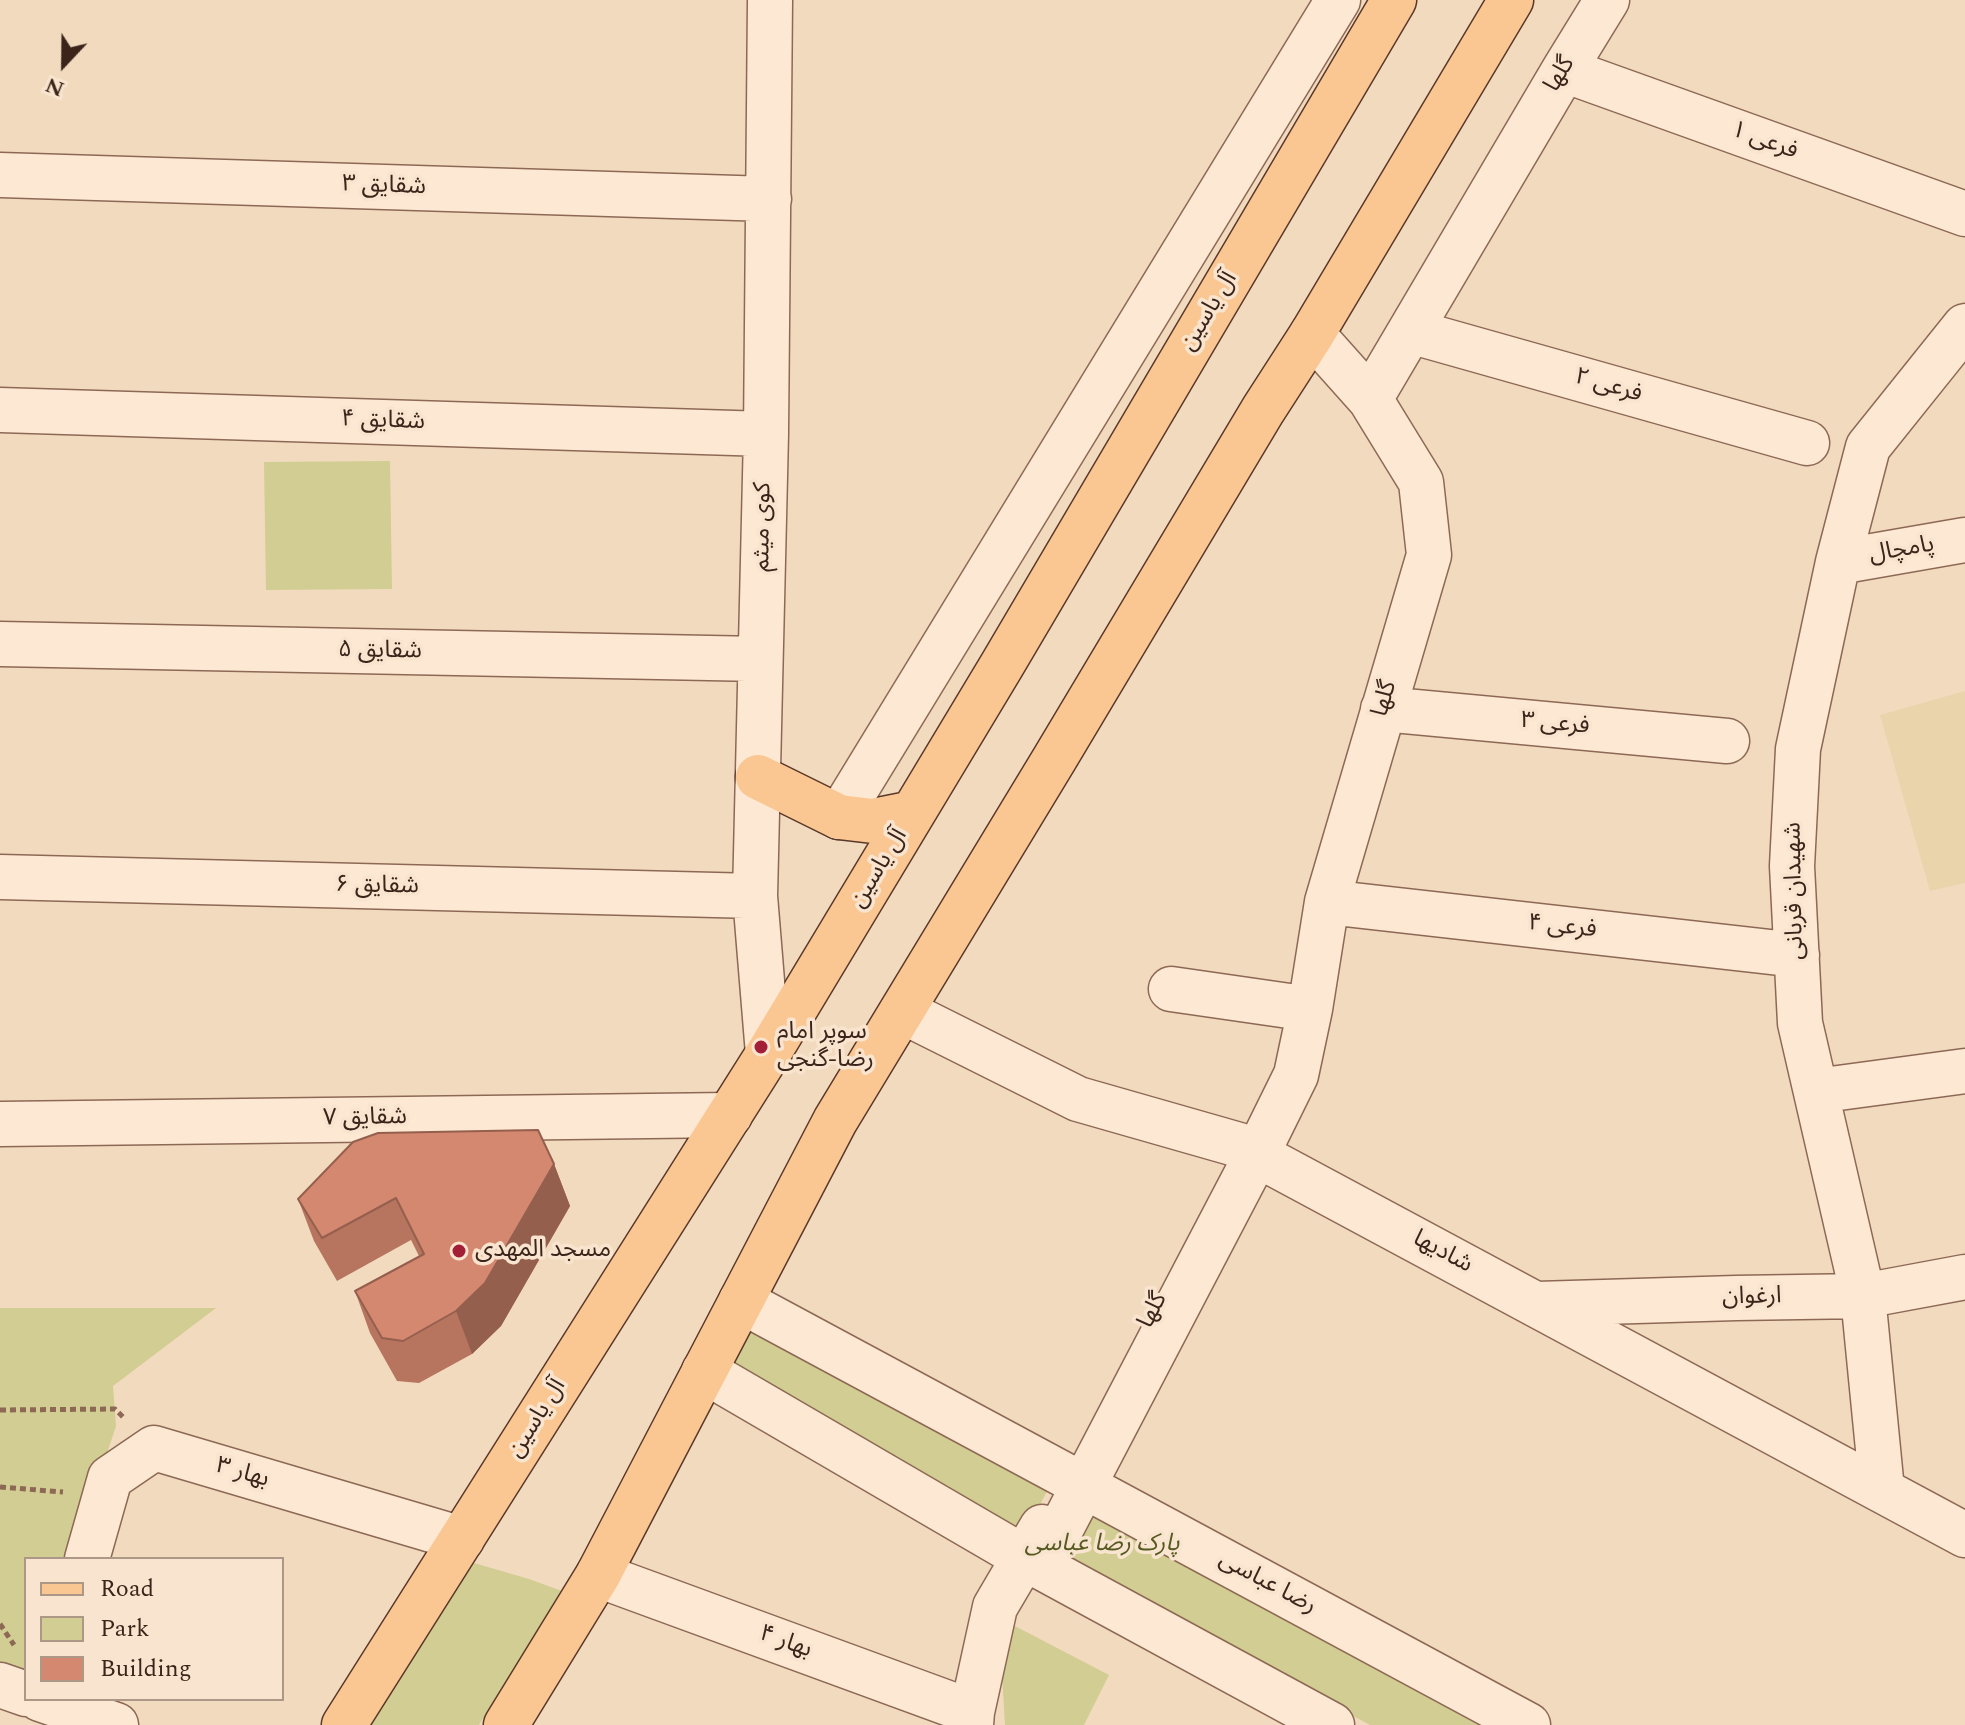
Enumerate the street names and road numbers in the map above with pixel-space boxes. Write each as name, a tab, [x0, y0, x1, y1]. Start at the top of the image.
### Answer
street label: گلها	[1539, 52, 1583, 98]
street label: فرعی ۱	[1727, 117, 1801, 167]
street label: شقایق ۳	[342, 171, 426, 203]
street label: آل یاسین	[1175, 267, 1245, 357]
street label: فرعی ۲	[1571, 364, 1645, 410]
street label: شقایق ۴	[341, 406, 425, 438]
street label: کوی میثم	[749, 482, 779, 572]
street label: پامچال	[1867, 531, 1937, 571]
street label: شقایق ۵	[338, 637, 422, 667]
street label: گلها	[1367, 678, 1405, 720]
street label: فرعی ۳	[1519, 708, 1591, 742]
street label: شهیدان قربانی	[1780, 822, 1812, 960]
street label: آل یاسین	[845, 824, 915, 914]
street label: شقایق ۶	[335, 872, 419, 902]
street label: فرعی ۴	[1526, 910, 1598, 946]
street label: شقایق ۷	[323, 1104, 407, 1134]
street label: شادیها	[1407, 1225, 1477, 1281]
street label: ارغوان	[1722, 1283, 1782, 1313]
street label: گلها	[1133, 1288, 1175, 1334]
street label: آل یاسین	[503, 1374, 573, 1464]
street label: بهار ۳	[212, 1453, 272, 1495]
street label: رضا عباسی	[1213, 1546, 1321, 1622]
street label: بهار ۴	[755, 1620, 815, 1666]

